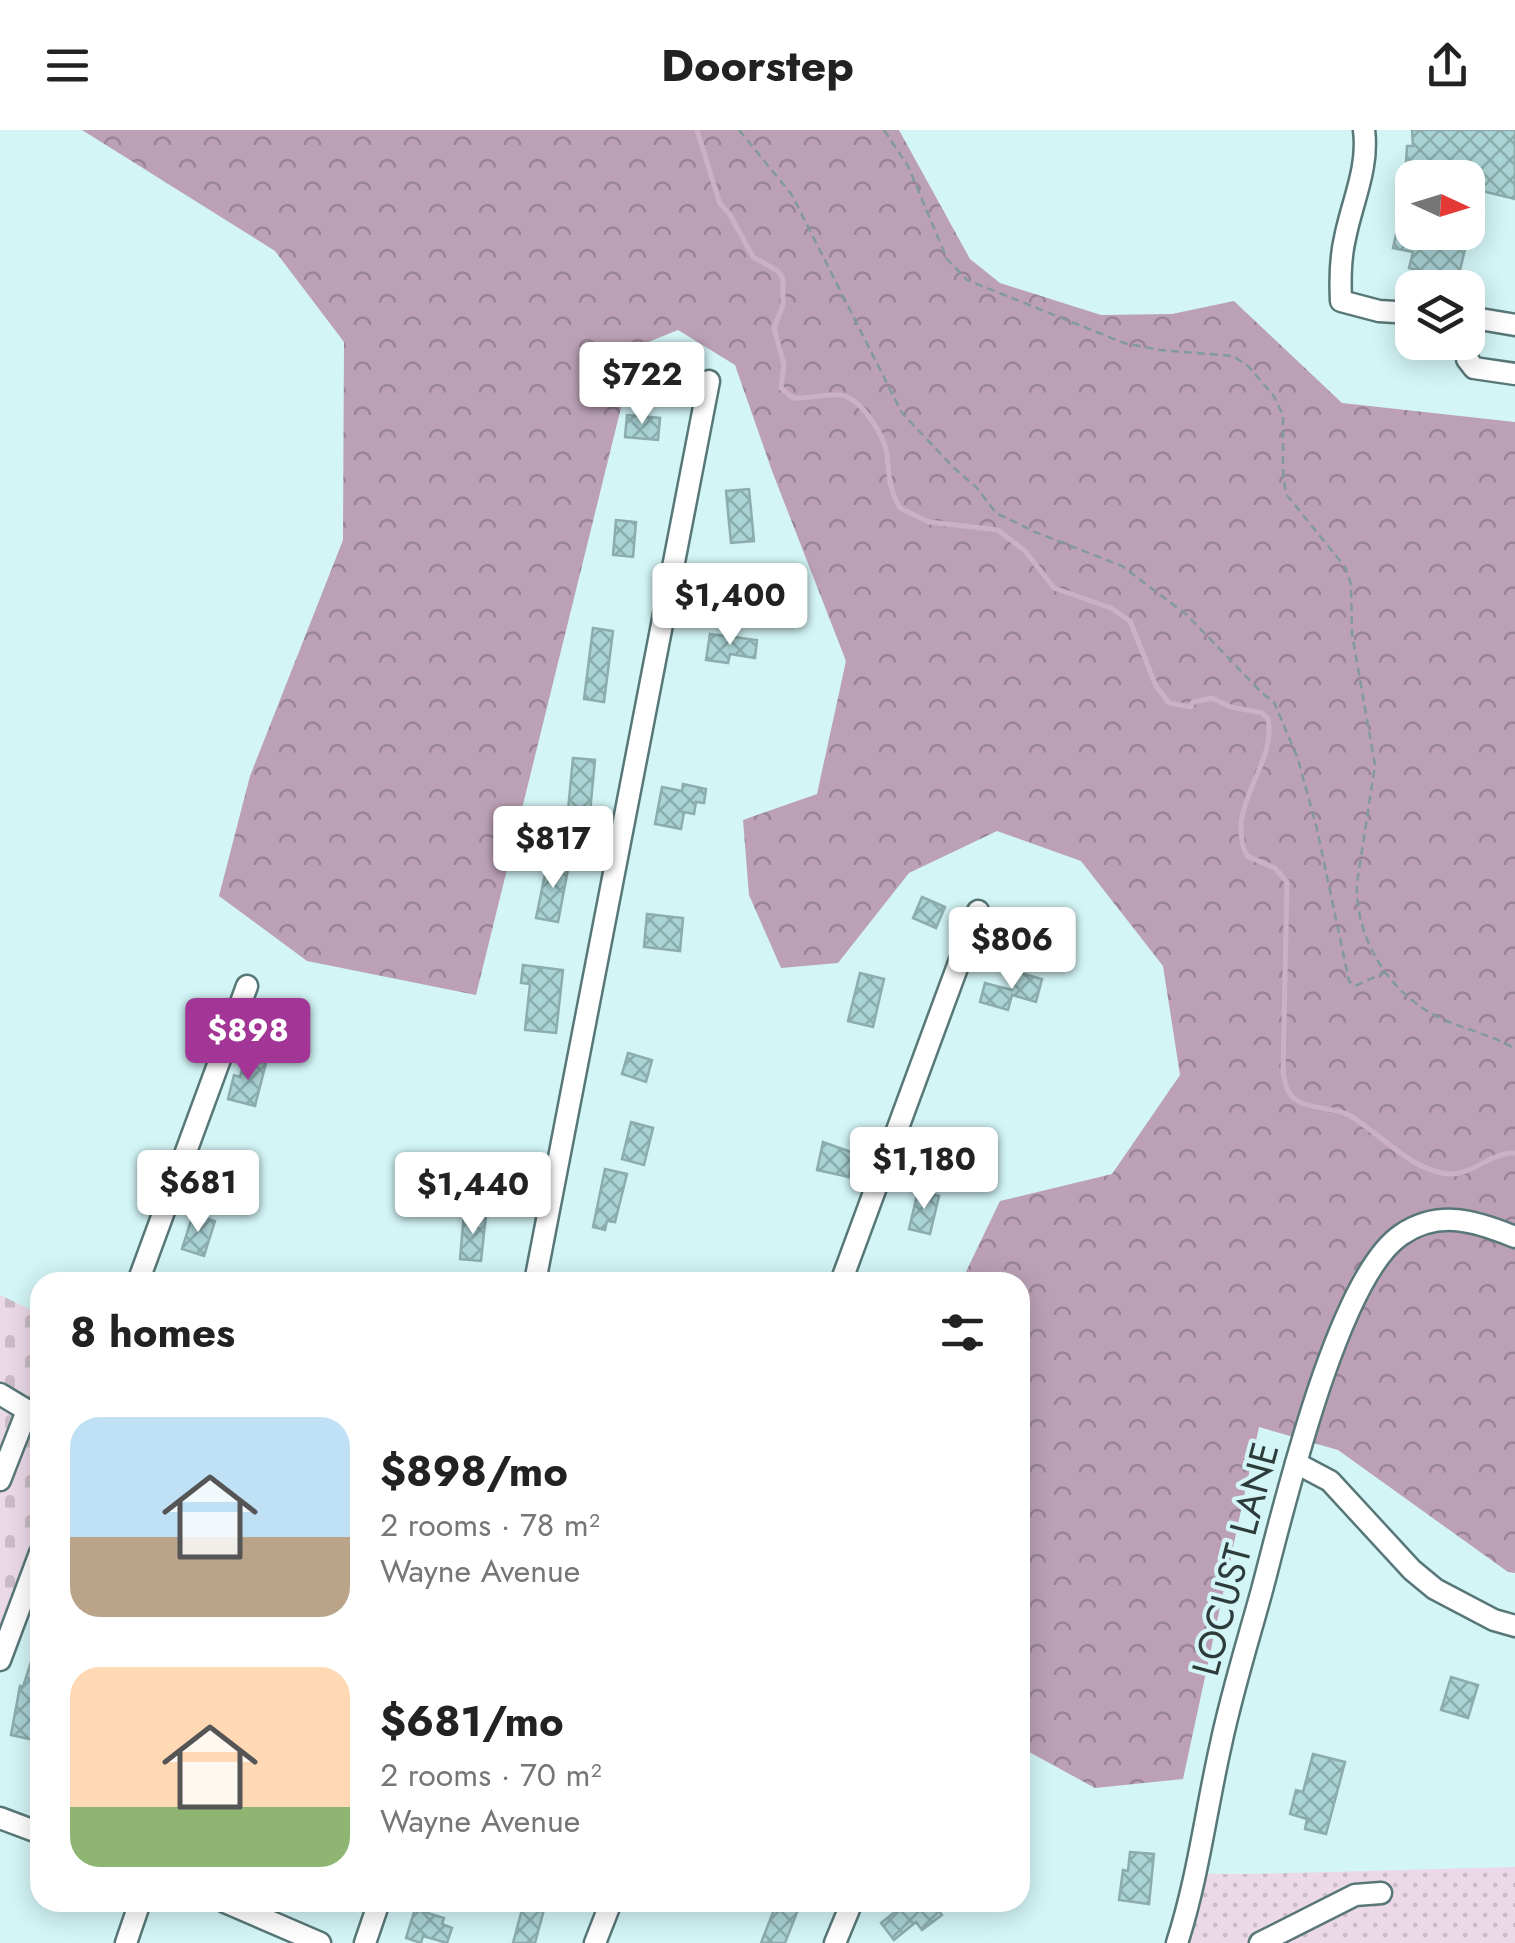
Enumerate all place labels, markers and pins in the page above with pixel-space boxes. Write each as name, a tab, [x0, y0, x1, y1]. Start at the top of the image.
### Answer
pin: $722	[583, 342, 701, 427]
pin: $1,400	[649, 563, 811, 648]
pin: $817	[494, 806, 612, 891]
pin: $806	[953, 907, 1071, 992]
pin: $898	[189, 998, 307, 1083]
pin: $1,180	[843, 1127, 1005, 1212]
pin: $681	[139, 1150, 257, 1235]
pin: $1,440	[392, 1152, 554, 1237]

